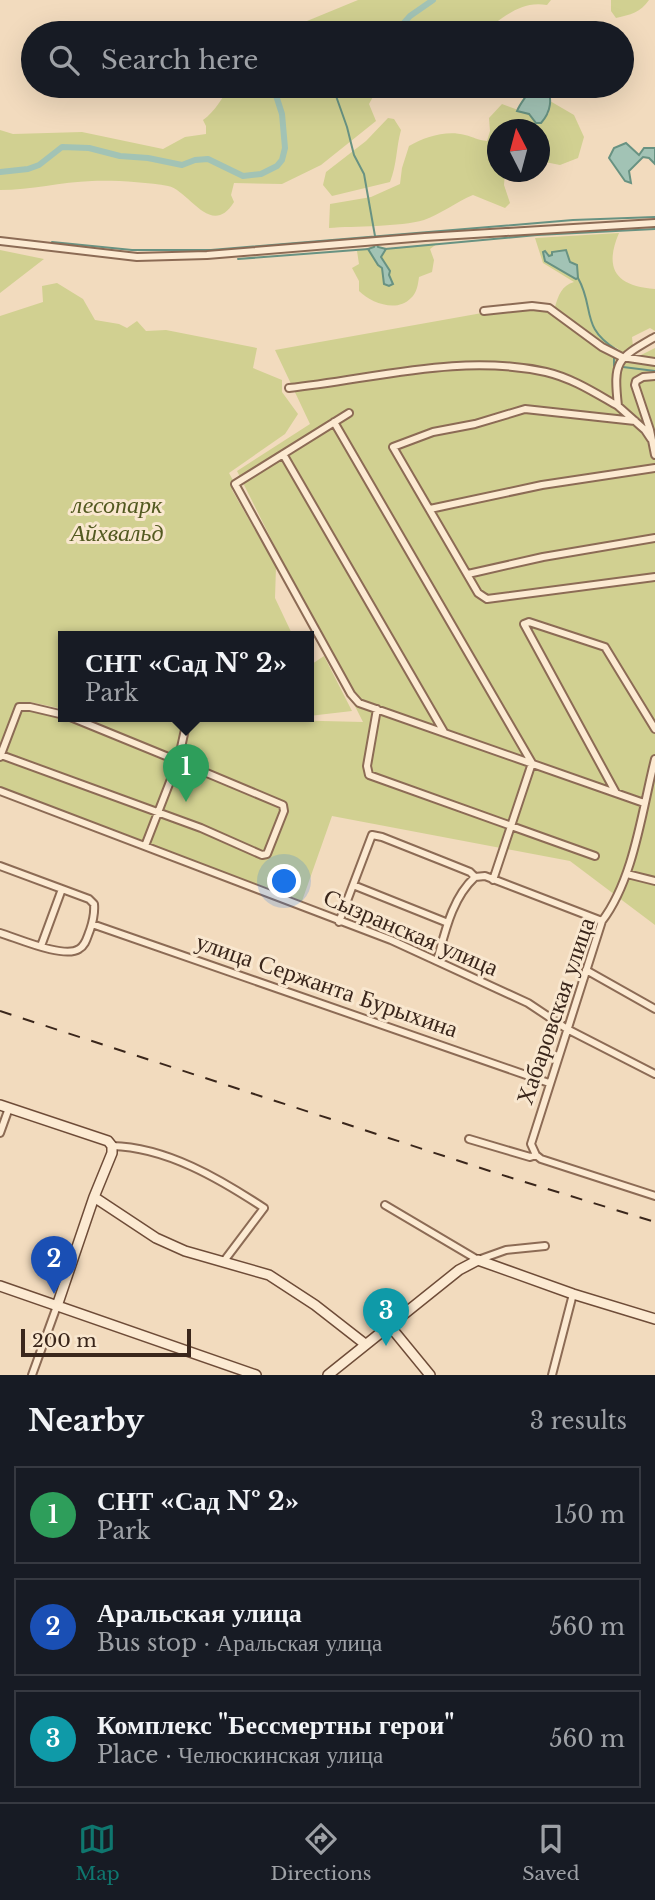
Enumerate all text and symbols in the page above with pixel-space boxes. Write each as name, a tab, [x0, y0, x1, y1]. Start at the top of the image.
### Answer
search box	[21, 21, 634, 98]
icon: search	[45, 41, 83, 79]
text: Search here	[101, 44, 258, 76]
north arrow	[487, 119, 550, 182]
park label: лесопарк Айхвальд	[68, 490, 164, 547]
popup	[58, 631, 314, 722]
text: СНТ «Сад № 2»	[85, 647, 287, 679]
text: Park	[85, 679, 138, 707]
pin: 1	[163, 744, 209, 802]
your location	[267, 864, 301, 898]
street label: Сызранская улица	[319, 882, 503, 982]
street label: Хабаровская улица	[509, 913, 601, 1108]
street label: улица Сержанта Бурыхина	[192, 926, 462, 1044]
pin: 2	[31, 1236, 77, 1294]
pin: 3	[363, 1288, 409, 1346]
scale bar	[21, 1326, 191, 1358]
text: 200 m	[32, 1329, 97, 1352]
text: Nearby	[28, 1402, 144, 1439]
text: 3 results	[530, 1407, 627, 1435]
text: СНТ «Сад № 2»	[97, 1485, 299, 1517]
text: 1	[48, 1501, 58, 1529]
text: 150 m	[554, 1501, 625, 1529]
text: Park	[97, 1517, 150, 1545]
text: Аральская улица	[97, 1597, 302, 1629]
text: 2	[46, 1613, 60, 1641]
text: 560 m	[549, 1613, 625, 1641]
text: Bus stop · Аральская улица	[97, 1629, 382, 1657]
text: Комплекс "Бессмертны герои"	[97, 1709, 454, 1741]
text: 3	[46, 1725, 60, 1753]
text: 560 m	[549, 1725, 625, 1753]
text: Place · Челюскинская улица	[97, 1741, 383, 1769]
tab: Map	[75, 1820, 120, 1885]
tab: Directions	[270, 1820, 371, 1885]
tab: Saved	[522, 1820, 580, 1885]

